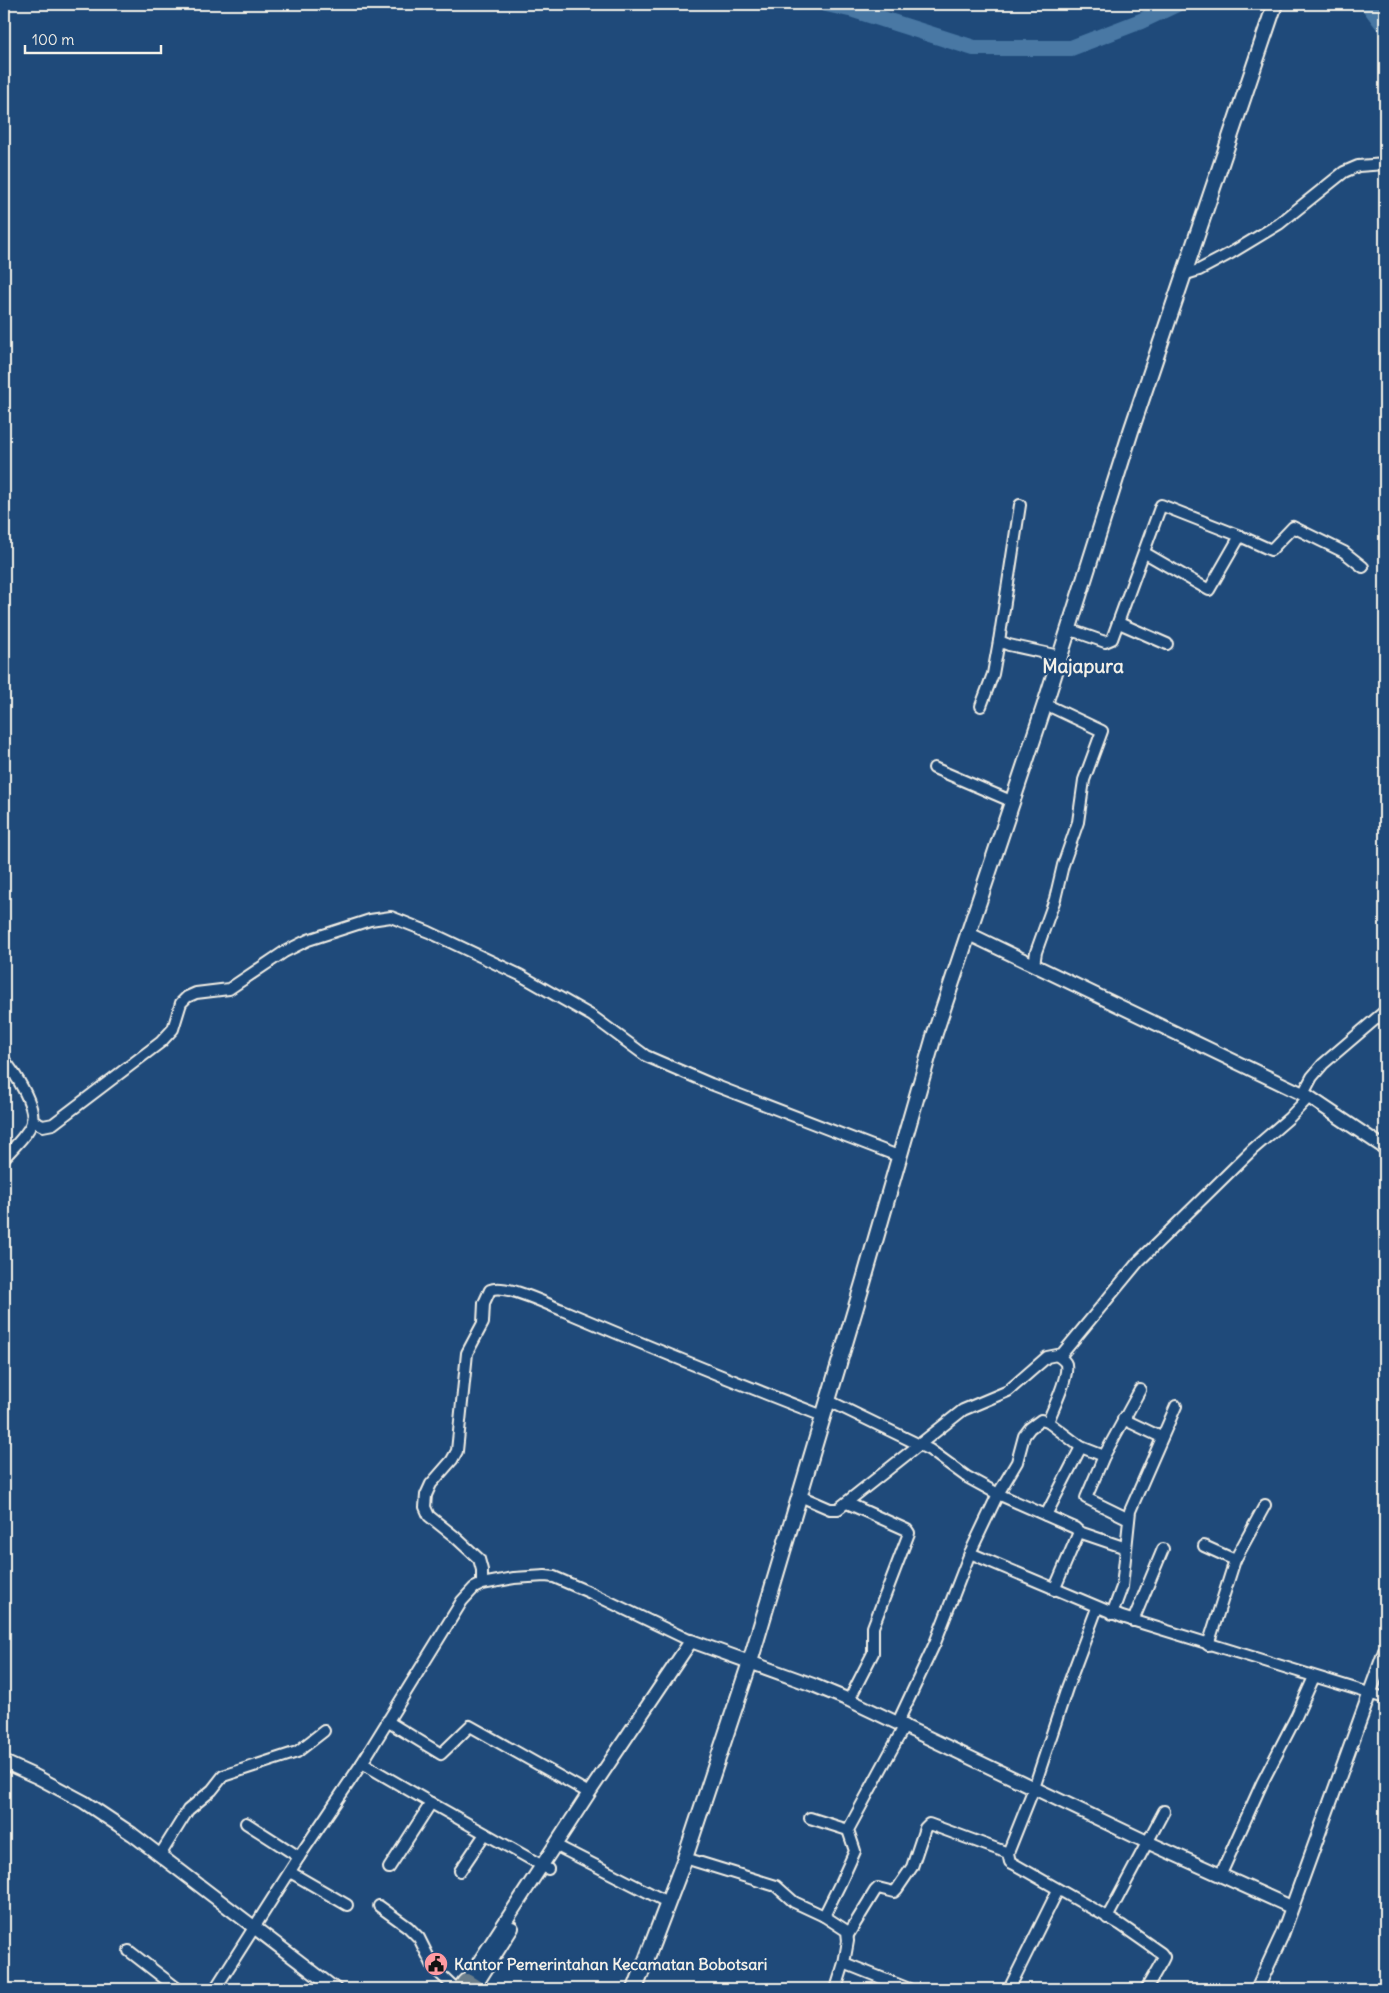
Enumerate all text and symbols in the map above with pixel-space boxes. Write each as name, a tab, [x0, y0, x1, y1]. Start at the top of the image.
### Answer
scale bar	[25, 22, 161, 54]
text: 100 m	[32, 30, 74, 49]
district label: Majapura	[1042, 654, 1124, 678]
public building icon: Kantor Pemerintahan Kecamatan Bobotsari	[423, 1951, 449, 1977]
place label: Kantor Pemerintahan Kecamatan Bobotsari	[454, 1954, 767, 1974]

